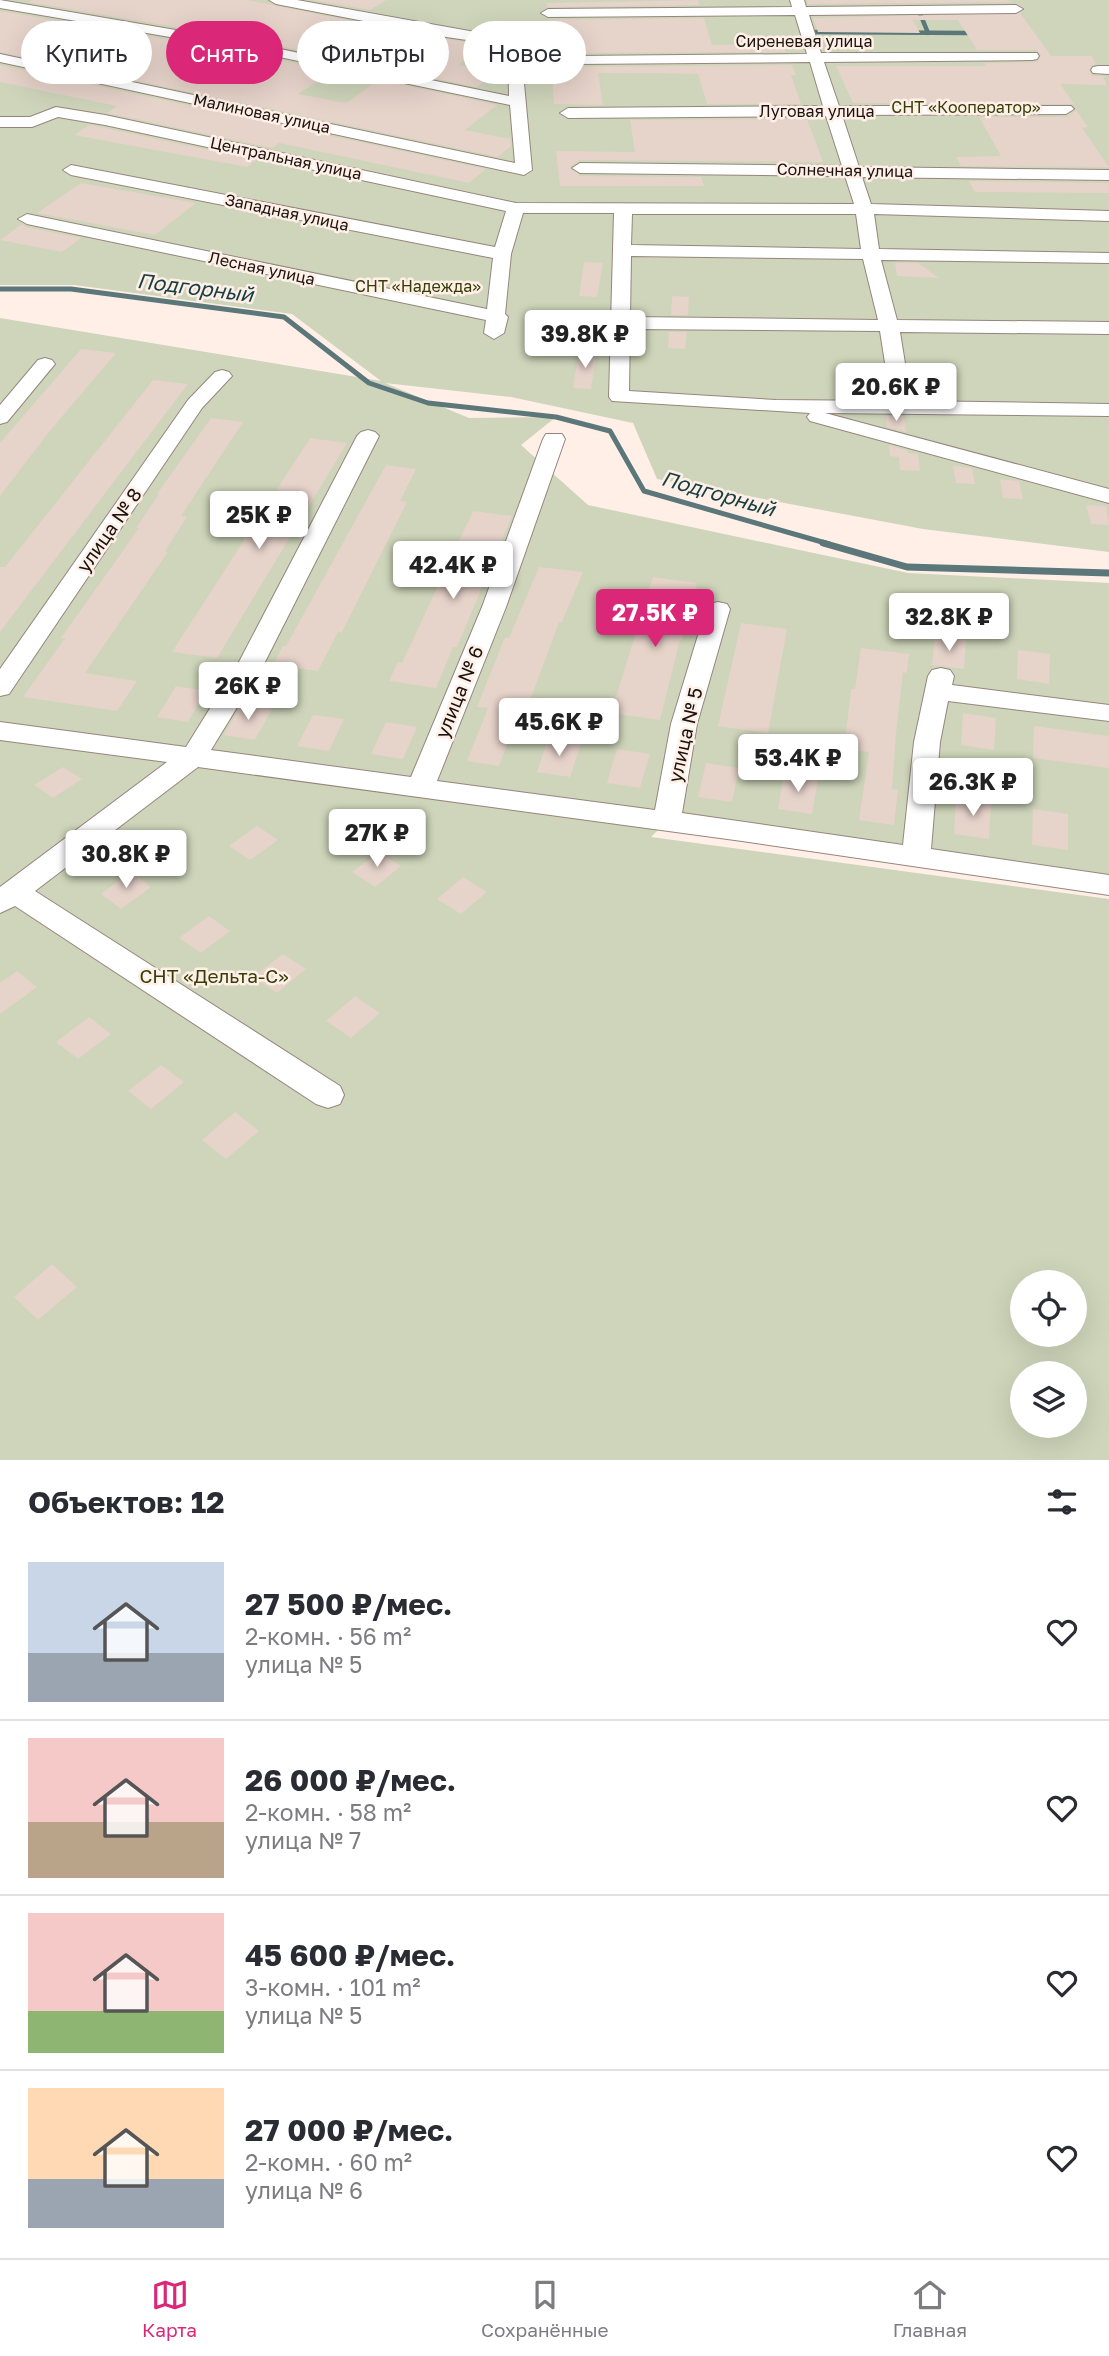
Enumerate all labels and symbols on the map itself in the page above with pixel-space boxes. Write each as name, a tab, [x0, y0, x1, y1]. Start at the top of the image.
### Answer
street label: Сиреневая улица	[736, 31, 872, 51]
street label: Малиновая улица	[192, 89, 332, 137]
park label: СНТ «Кооператор»	[891, 97, 1041, 117]
street label: Луговая улица	[759, 101, 875, 121]
street label: Центральная улица	[208, 132, 364, 184]
street label: Солнечная улица	[777, 159, 913, 181]
street label: Западная улица	[223, 189, 351, 235]
street label: Лесная улица	[207, 247, 317, 289]
water label: Подгорный	[136, 267, 256, 307]
park label: СНТ «Надежда»	[355, 276, 481, 296]
pin: 39.8K ₽	[520, 310, 650, 370]
pin: 20.6K ₽	[831, 364, 961, 423]
water label: Подгорный	[659, 464, 779, 522]
street label: улица № 8	[71, 483, 146, 576]
pin: 25K ₽	[210, 491, 308, 551]
pin: 42.4K ₽	[388, 542, 518, 601]
pin: 27.5K ₽	[590, 590, 720, 649]
pin: 32.8K ₽	[884, 594, 1014, 653]
street label: улица № 6	[430, 642, 487, 741]
pin: 26K ₽	[199, 662, 297, 722]
street label: улица № 5	[662, 685, 707, 785]
pin: 45.6K ₽	[494, 698, 624, 758]
pin: 53.4K ₽	[733, 734, 863, 794]
pin: 26.3K ₽	[908, 758, 1038, 818]
pin: 27K ₽	[328, 810, 426, 869]
pin: 30.8K ₽	[61, 830, 191, 890]
park label: СНТ «Дельта-С»	[139, 964, 289, 987]

